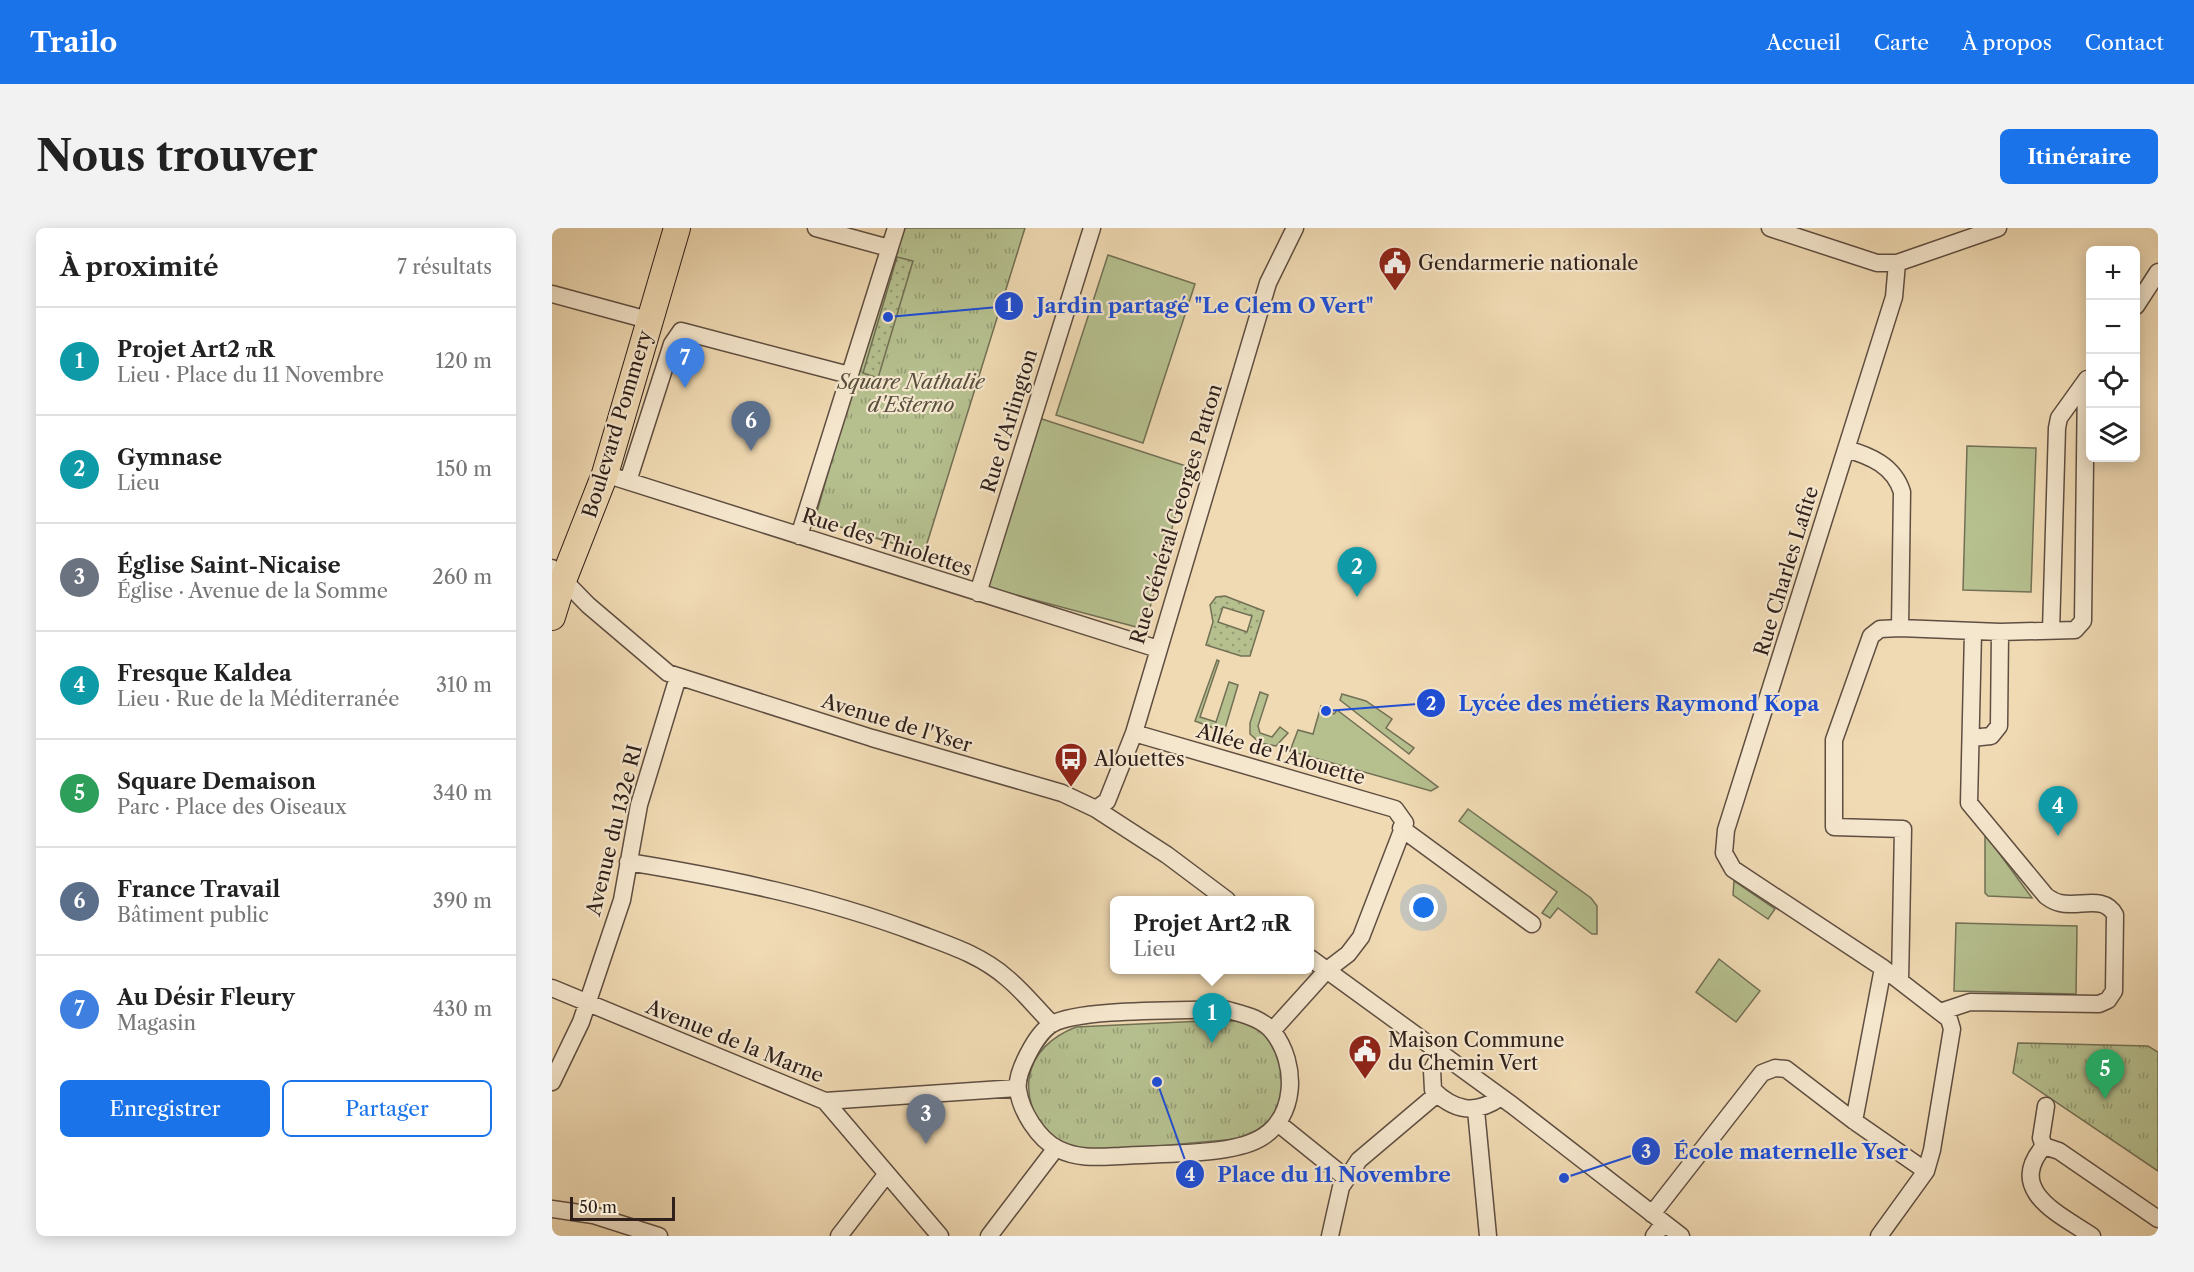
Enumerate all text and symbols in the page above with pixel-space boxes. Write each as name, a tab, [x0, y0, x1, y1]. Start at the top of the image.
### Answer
text: Trailo	[30, 25, 117, 59]
text: Accueil	[1766, 30, 1841, 55]
text: Carte	[1874, 30, 1929, 55]
text: À propos	[1962, 30, 2052, 55]
text: Contact	[2085, 30, 2164, 55]
button: Itinéraire	[2000, 129, 2158, 184]
text: Nous trouver	[36, 130, 318, 182]
public building icon: Gendarmerie nationale	[1377, 245, 1413, 292]
map controls	[2086, 246, 2140, 462]
button: +	[2086, 246, 2140, 300]
text: À proximité	[60, 251, 219, 283]
place label: Gendarmerie nationale	[1418, 251, 1639, 275]
text: 7 résultats	[397, 255, 492, 279]
callout: Jardin partagé "Le Clem O Vert"	[994, 286, 1386, 325]
text: Jardin partagé "Le Clem O Vert"	[1033, 293, 1373, 318]
text: 1	[1005, 295, 1013, 317]
button: −	[2086, 300, 2140, 354]
street label: Boulevard Pommery	[577, 327, 657, 521]
text: Projet Art2 πR	[117, 336, 275, 363]
pin: 7	[666, 338, 704, 388]
street label: Rue d'Arlington	[976, 346, 1042, 496]
text: 1	[75, 349, 84, 373]
text: 120 m	[435, 349, 492, 373]
button: locate	[2086, 354, 2140, 408]
text: Lieu · Place du 11 Novembre	[117, 363, 384, 387]
park label: Square Nathalie d'Esterno	[836, 370, 986, 417]
street label: Rue Général Georges Patton	[1125, 381, 1227, 647]
pin: 6	[732, 402, 770, 451]
button: layers	[2086, 408, 2140, 462]
text: Gymnase	[117, 444, 222, 471]
text: 2	[74, 457, 85, 481]
text: 150 m	[436, 457, 492, 481]
text: Lieu	[117, 471, 160, 495]
street label: Rue Charles Lafite	[1749, 483, 1823, 659]
street label: Rue des Thiolettes	[799, 503, 975, 581]
pin: 2	[1338, 548, 1376, 597]
text: Église Saint-Nicaise	[117, 552, 341, 579]
text: 3	[74, 565, 85, 589]
text: 260 m	[432, 565, 492, 589]
text: Église · Avenue de la Somme	[117, 579, 388, 603]
text: Fresque Kaldea	[117, 660, 292, 687]
text: 4	[74, 673, 85, 697]
text: 310 m	[436, 673, 492, 697]
callout: Lycée des métiers Raymond Kopa	[1416, 684, 1831, 723]
text: Lieu · Rue de la Méditerranée	[117, 687, 399, 711]
street label: Avenue de l'Yser	[818, 688, 976, 757]
text: Lycée des métiers Raymond Kopa	[1459, 691, 1820, 716]
text: 2	[1426, 693, 1436, 715]
street label: Allée de l'Alouette	[1193, 718, 1368, 790]
bus stop icon: Alouettes	[1053, 741, 1089, 788]
street label: Avenue du 132e RI	[581, 742, 647, 919]
place label: Alouettes	[1093, 747, 1185, 771]
text: Square Demaison	[117, 768, 316, 795]
text: 5	[74, 781, 85, 805]
text: 340 m	[433, 781, 492, 805]
pin: 4	[2038, 786, 2078, 836]
text: Parc · Place des Oiseaux	[117, 795, 347, 819]
text: France Travail	[117, 876, 280, 903]
text: 6	[74, 889, 85, 913]
text: 390 m	[433, 889, 492, 913]
your location	[1409, 893, 1438, 922]
popup	[1110, 896, 1314, 974]
text: Bâtiment public	[117, 903, 269, 927]
text: Projet Art2 πR	[1133, 910, 1291, 937]
text: Lieu	[1133, 937, 1176, 961]
text: Au Désir Fleury	[117, 984, 295, 1011]
street label: Avenue de la Marne	[642, 994, 827, 1088]
pin: 1	[1192, 994, 1232, 1043]
text: 7	[74, 997, 85, 1021]
text: 430 m	[433, 997, 492, 1021]
text: Magasin	[117, 1011, 196, 1035]
place label: Maison Commune du Chemin Vert	[1388, 1028, 1564, 1075]
public building icon: Maison Commune du Chemin Vert	[1347, 1033, 1383, 1080]
pin: 5	[2086, 1050, 2124, 1099]
button: Enregistrer	[60, 1080, 270, 1137]
button: Partager	[282, 1080, 492, 1137]
pin: 3	[906, 1094, 946, 1144]
callout: École maternelle Yser	[1631, 1132, 1921, 1171]
text: École maternelle Yser	[1674, 1139, 1909, 1164]
text: 3	[1641, 1141, 1651, 1163]
callout: Place du 11 Novembre	[1175, 1155, 1462, 1194]
text: Place du 11 Novembre	[1217, 1162, 1451, 1187]
text: 4	[1185, 1164, 1195, 1186]
scale bar	[570, 1194, 675, 1222]
text: 50 m	[579, 1197, 617, 1217]

